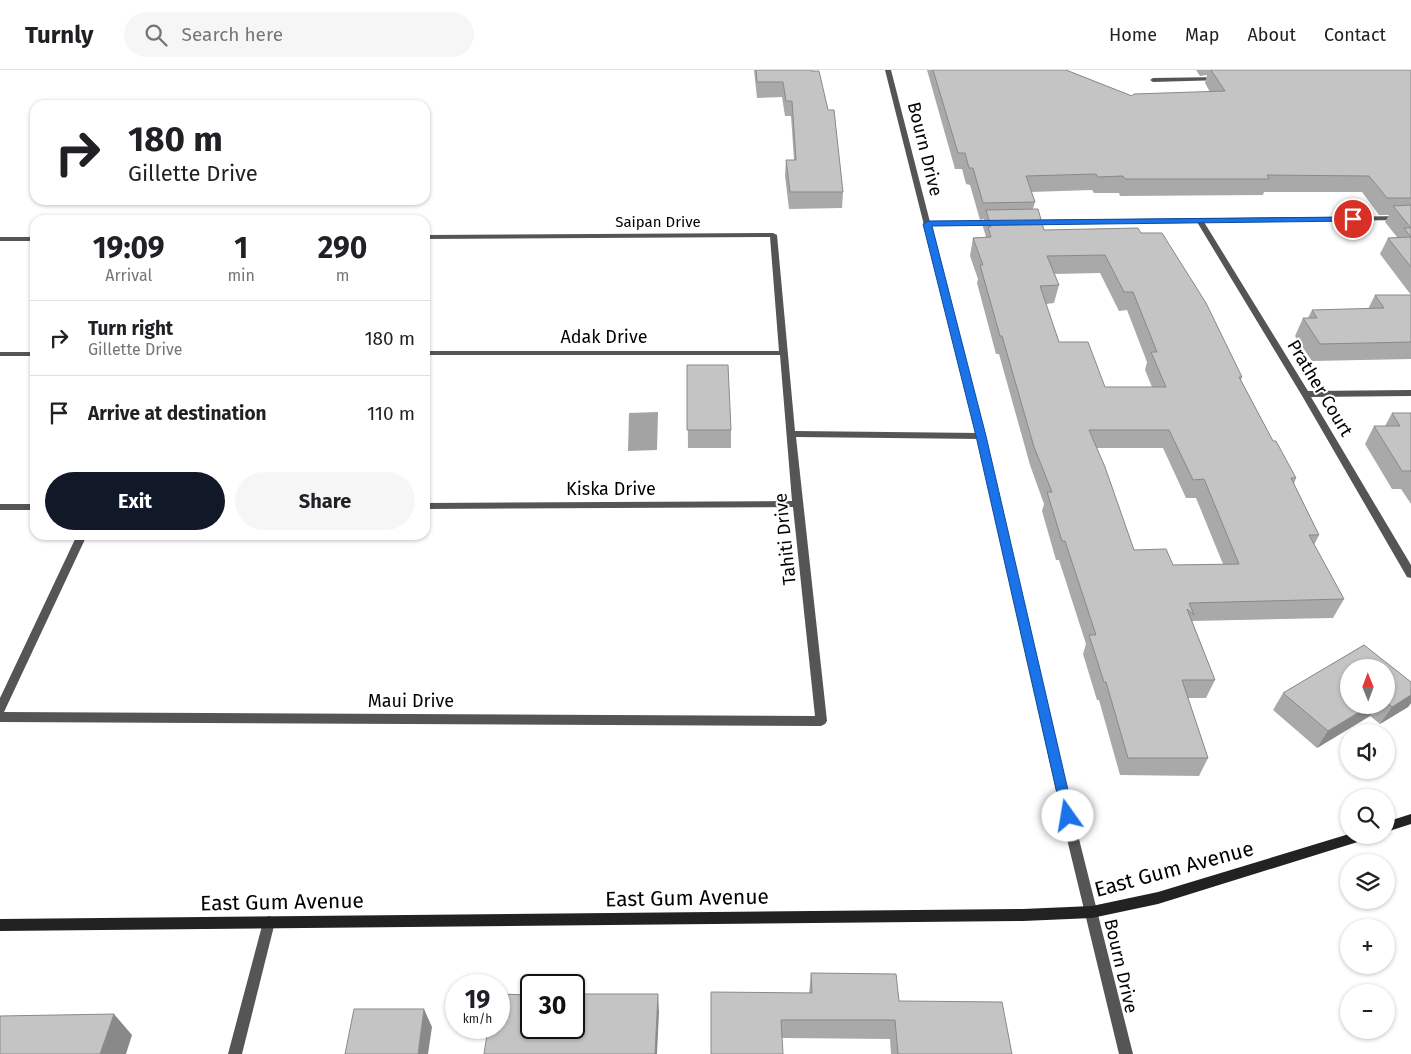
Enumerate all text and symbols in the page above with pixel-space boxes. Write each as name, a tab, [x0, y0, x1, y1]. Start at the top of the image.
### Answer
search box	[124, 12, 474, 57]
text: Turnly	[25, 21, 94, 49]
icon: search	[142, 21, 170, 49]
text: Search here	[182, 23, 283, 46]
text: Home	[1109, 24, 1157, 46]
text: Map	[1185, 24, 1219, 46]
text: About	[1247, 24, 1296, 46]
text: Contact	[1324, 24, 1386, 46]
street label: Bourn Drive	[903, 100, 947, 198]
text: 180 m	[128, 118, 223, 160]
icon: right	[45, 120, 110, 185]
text: Gillette Drive	[128, 160, 258, 187]
pin	[1332, 198, 1374, 240]
icon: arrive	[1339, 205, 1367, 233]
street label: Saipan Drive	[615, 213, 701, 231]
text: 19:09	[93, 230, 165, 266]
text: 1	[234, 230, 248, 266]
text: 290	[318, 230, 367, 266]
text: Arrival	[105, 266, 152, 285]
text: min	[227, 266, 255, 285]
text: m	[336, 266, 349, 285]
text: Turn right	[88, 317, 173, 340]
icon: right	[45, 324, 73, 352]
street label: Adak Drive	[560, 326, 648, 348]
text: 180 m	[364, 327, 415, 350]
street label: Prather Court	[1283, 336, 1358, 441]
text: Gillette Drive	[88, 340, 182, 359]
icon: arrive	[45, 399, 73, 427]
text: Arrive at destination	[88, 402, 267, 425]
text: 110 m	[367, 402, 415, 425]
button: Exit	[45, 472, 225, 530]
button: Share	[235, 472, 415, 530]
street label: Kiska Drive	[566, 478, 656, 500]
street label: Tahiti Drive	[769, 492, 801, 586]
north arrow	[1340, 659, 1395, 714]
map controls	[1340, 659, 1395, 1039]
street label: Maui Drive	[368, 690, 454, 712]
button: sound	[1340, 724, 1395, 779]
position arrow	[1041, 789, 1093, 841]
button: search	[1340, 789, 1395, 844]
street label: East Gum Avenue	[1091, 835, 1257, 903]
button: layers	[1340, 854, 1395, 909]
street label: East Gum Avenue	[605, 884, 769, 912]
street label: East Gum Avenue	[200, 888, 364, 916]
street label: Bourn Drive	[1099, 917, 1143, 1015]
button: +	[1340, 919, 1395, 974]
speed limit sign: 30	[520, 974, 585, 1039]
button: −	[1340, 984, 1395, 1039]
text: 19	[465, 985, 490, 1015]
text: km/h	[463, 1012, 492, 1026]

